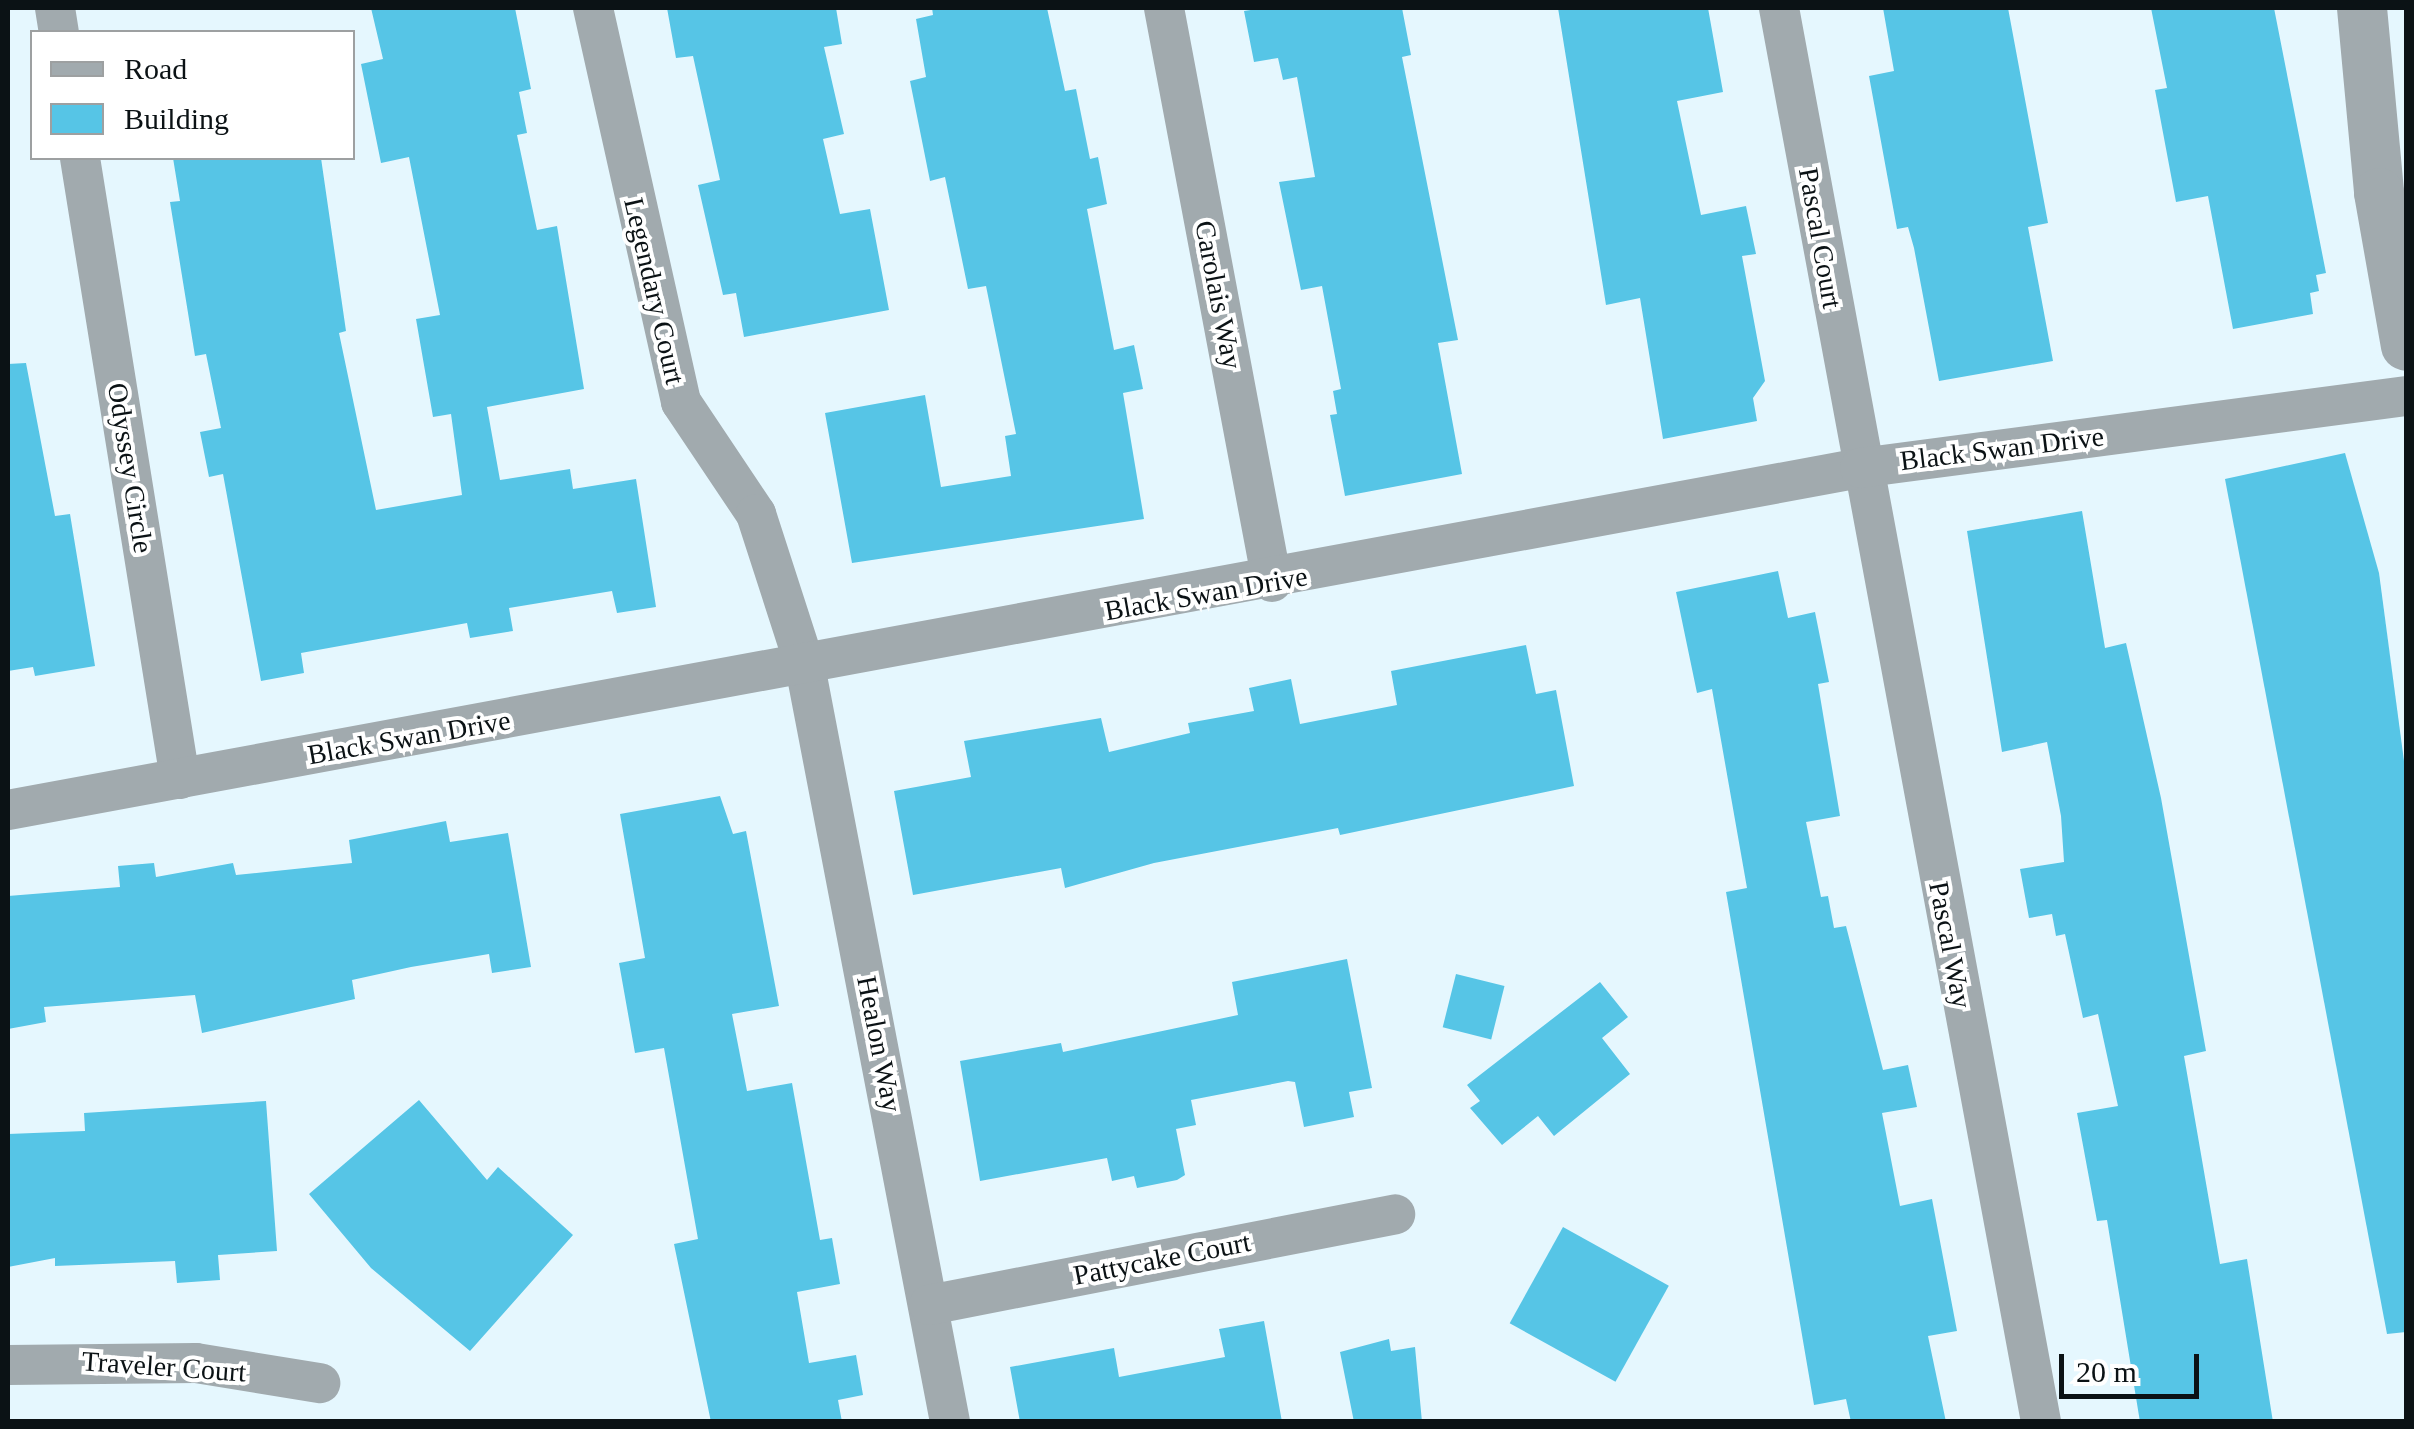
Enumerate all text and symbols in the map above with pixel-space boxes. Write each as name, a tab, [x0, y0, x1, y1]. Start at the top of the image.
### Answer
legend	[30, 30, 355, 160]
text: Road	[124, 52, 187, 85]
text: Building	[124, 102, 229, 135]
street label: Pascal Court	[1791, 165, 1849, 311]
street label: Legendary Court	[616, 194, 692, 388]
street label: Carolais Way	[1187, 218, 1249, 372]
street label: Odyssey Circle	[100, 381, 160, 555]
street label: Black Swan Drive	[1898, 420, 2106, 478]
street label: Black Swan Drive	[1102, 560, 1310, 628]
street label: Black Swan Drive	[305, 704, 513, 772]
street label: Pascal Way	[1921, 878, 1979, 1012]
street label: Healon Way	[849, 973, 909, 1115]
street label: Pattycake Court	[1071, 1225, 1253, 1293]
scale bar	[2064, 1334, 2204, 1396]
street label: Traveler Court	[81, 1344, 247, 1390]
text: 20 m	[2076, 1355, 2137, 1388]

